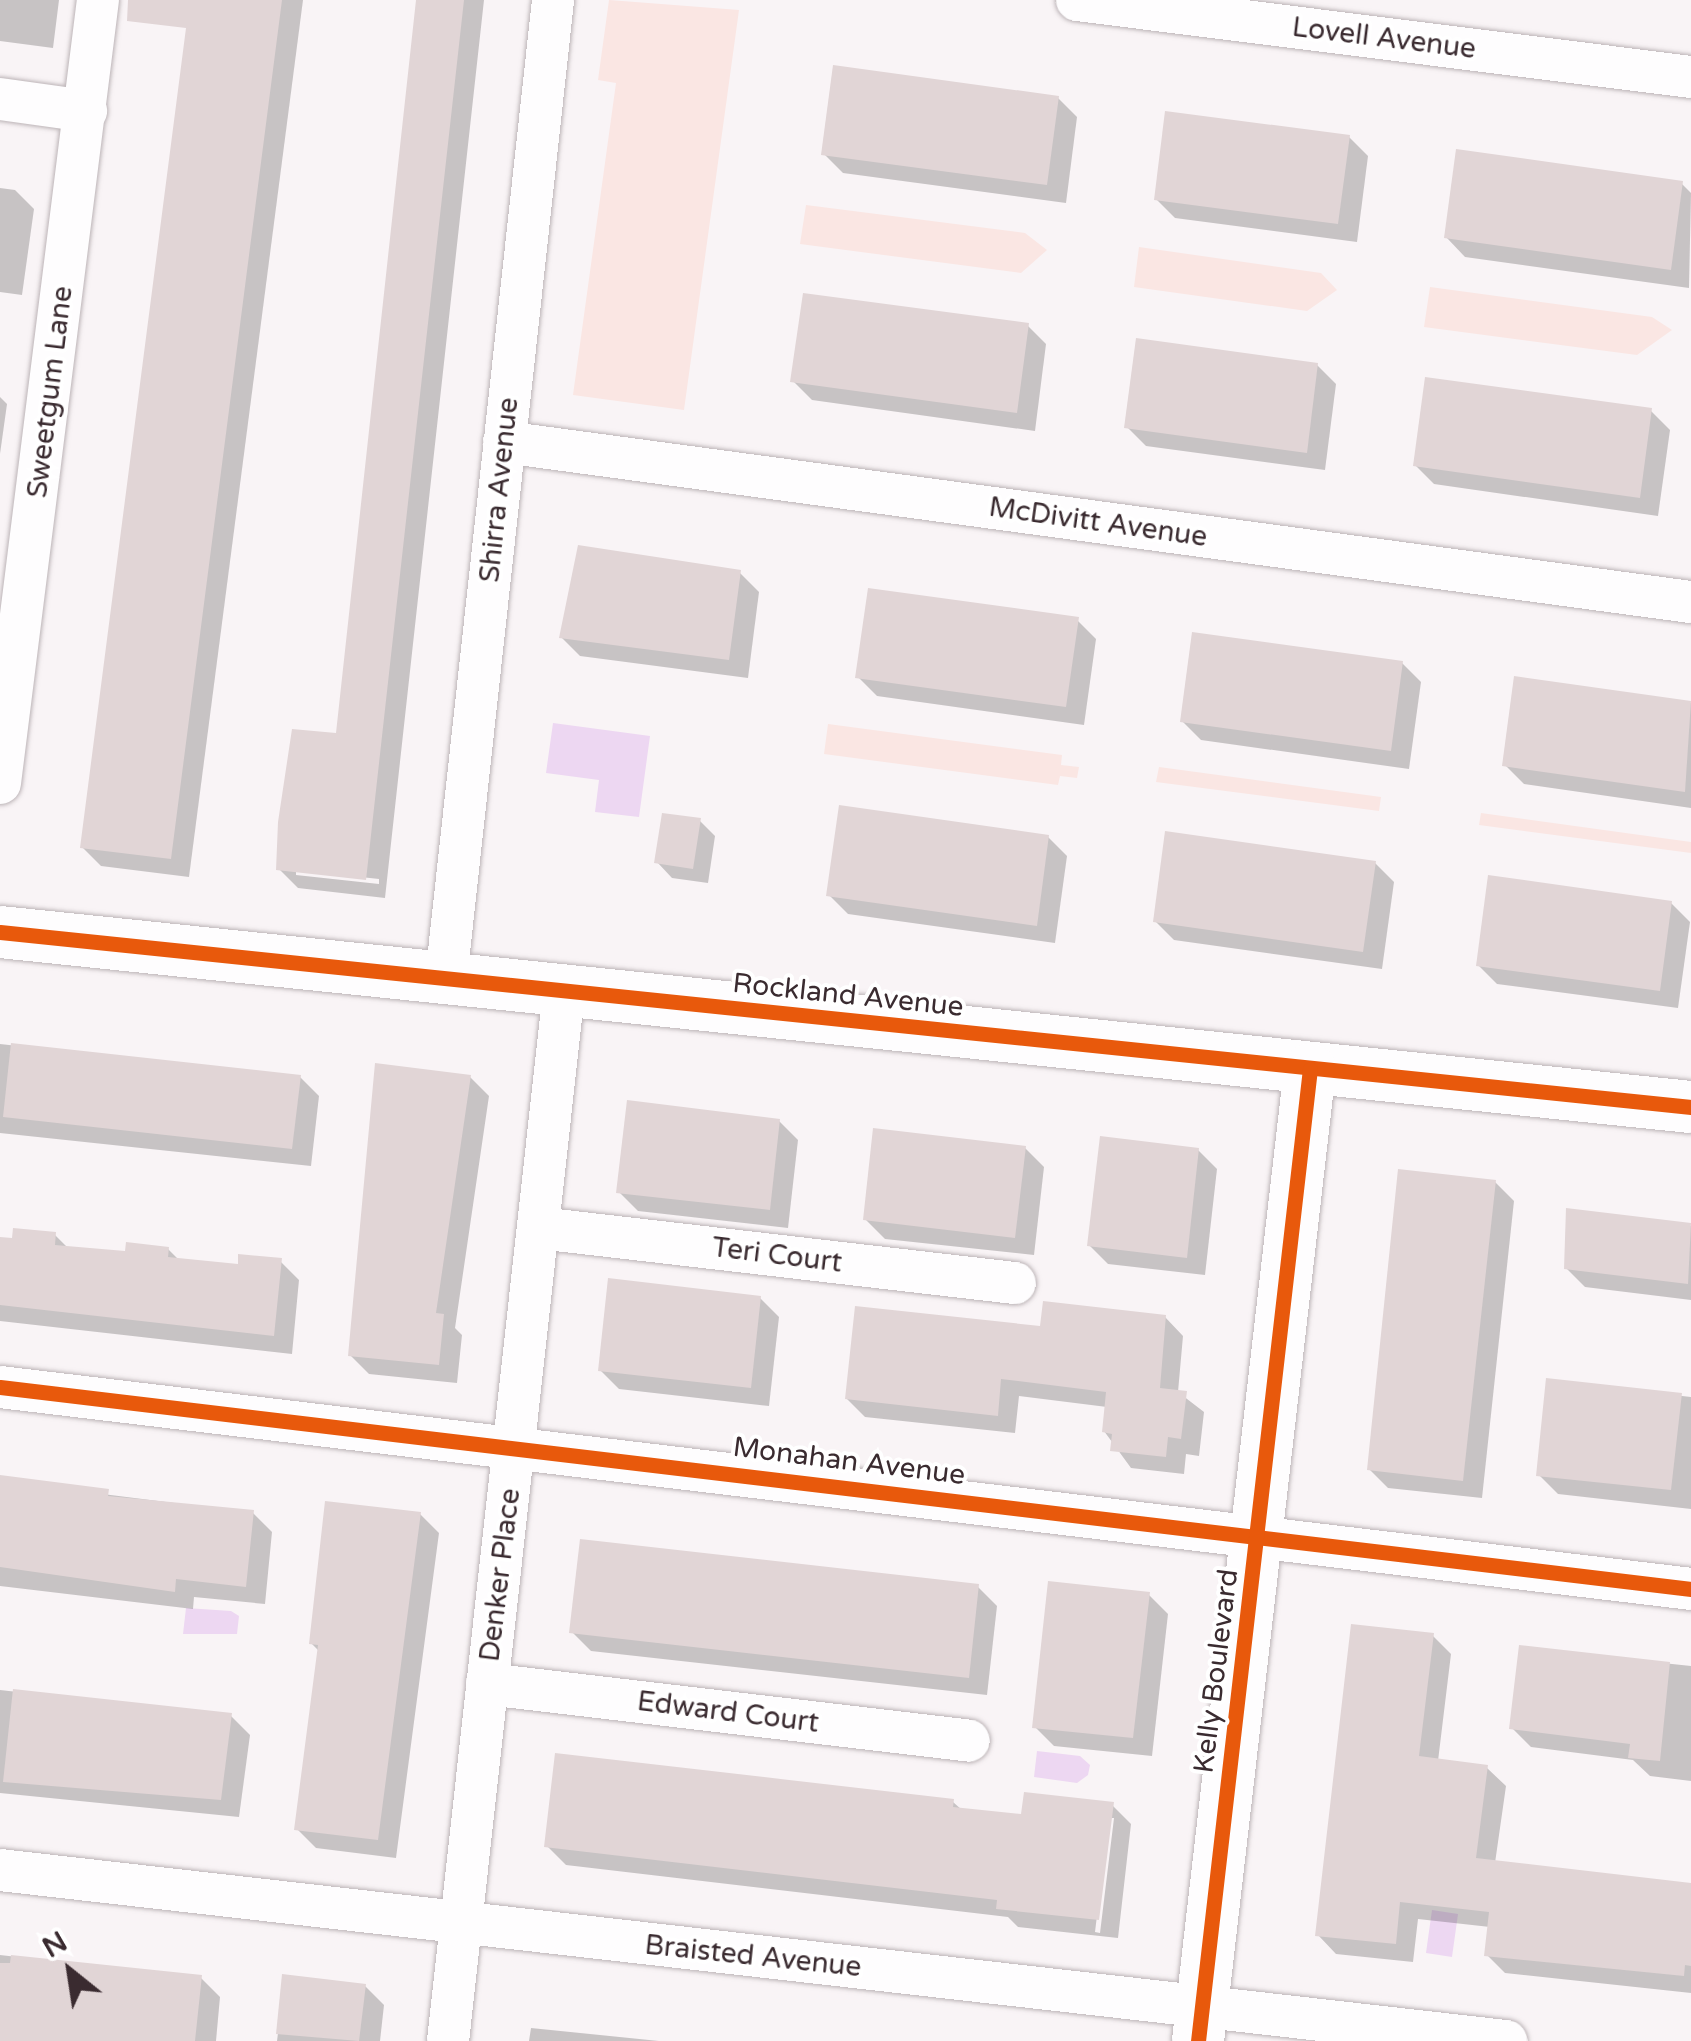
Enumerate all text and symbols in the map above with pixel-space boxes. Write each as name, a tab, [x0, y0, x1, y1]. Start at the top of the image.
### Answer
street label: Lovell Avenue	[1290, 10, 1478, 66]
street label: Sweetgum Lane	[20, 284, 80, 500]
street label: Shirra Avenue	[473, 396, 525, 584]
street label: McDivitt Avenue	[987, 490, 1209, 554]
street label: Rockland Avenue	[731, 966, 965, 1024]
street label: Teri Court	[710, 1230, 844, 1280]
street label: Monahan Avenue	[731, 1430, 967, 1492]
street label: Denker Place	[473, 1486, 527, 1664]
street label: Kelly Boulevard	[1187, 1567, 1245, 1775]
street label: Edward Court	[635, 1684, 821, 1740]
north arrow	[20, 1921, 120, 2021]
text: N	[37, 1925, 73, 1965]
street label: Braisted Avenue	[643, 1928, 863, 1984]

